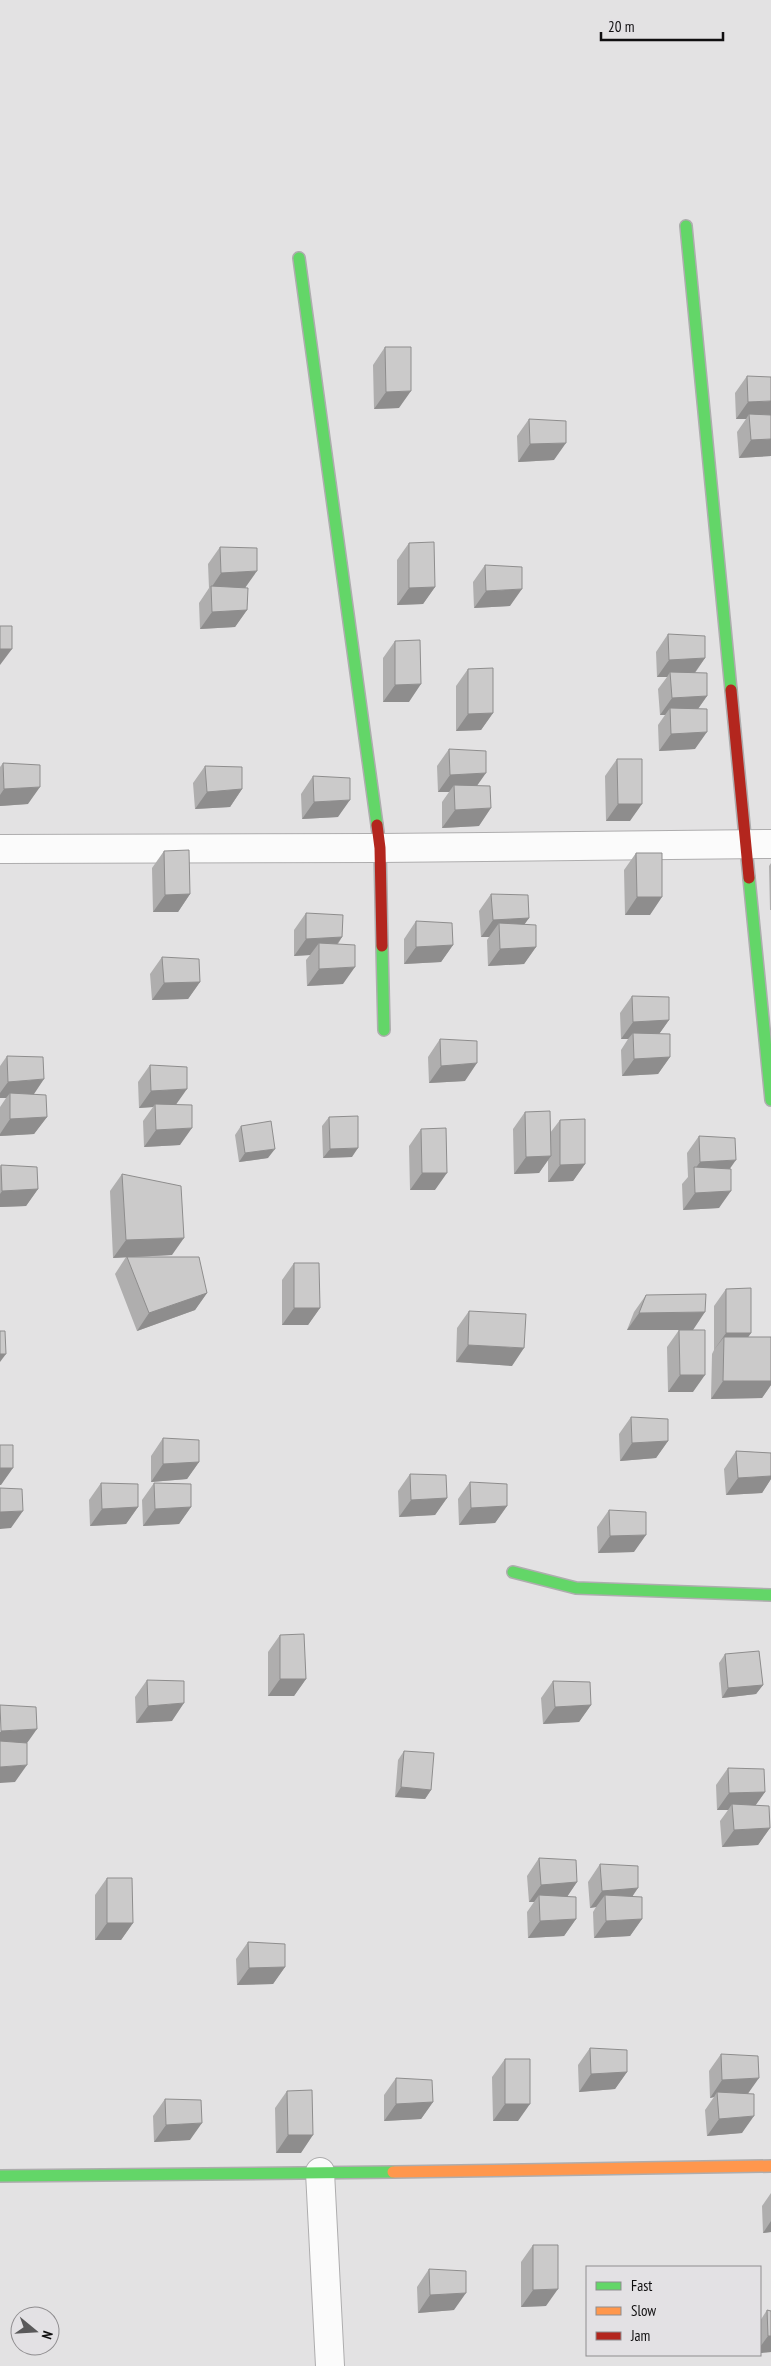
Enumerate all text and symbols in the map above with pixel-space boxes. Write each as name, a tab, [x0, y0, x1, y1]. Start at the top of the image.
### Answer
scale bar	[601, 10, 724, 42]
text: 20 m	[608, 17, 634, 36]
legend	[586, 2266, 761, 2356]
text: Fast	[631, 2276, 652, 2295]
text: Slow	[631, 2301, 656, 2320]
north arrow	[10, 2306, 60, 2356]
text: Jam	[630, 2326, 650, 2345]
text: N	[38, 2329, 57, 2341]

